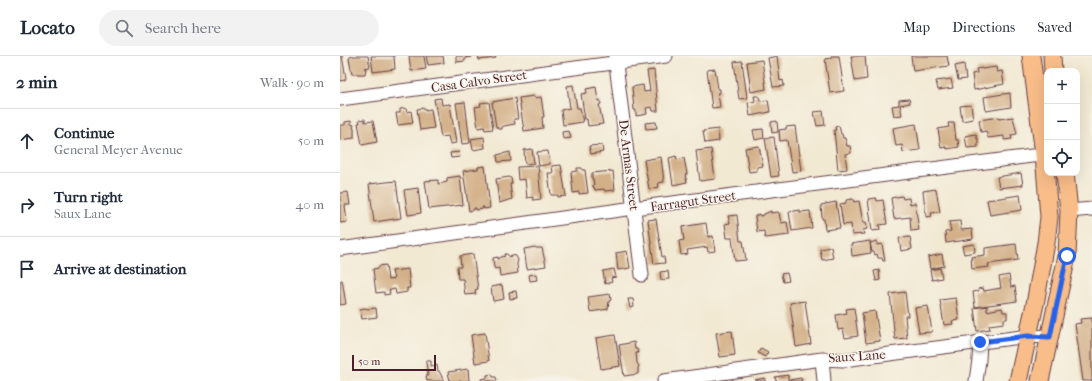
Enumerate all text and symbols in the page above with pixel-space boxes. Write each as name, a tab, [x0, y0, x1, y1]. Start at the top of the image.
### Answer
search box	[99, 10, 379, 46]
text: Locato	[20, 17, 75, 39]
icon: search	[113, 17, 135, 39]
text: Search here	[145, 19, 221, 37]
text: Map	[903, 19, 930, 36]
text: Directions	[952, 19, 1015, 36]
text: Saved	[1037, 19, 1072, 36]
street label: Casa Calvo Street	[430, 67, 528, 95]
map controls	[1044, 68, 1080, 176]
button: +	[1044, 68, 1080, 104]
text: 2 min	[16, 72, 57, 92]
text: Walk · 90 m	[260, 75, 324, 90]
button: −	[1044, 104, 1080, 140]
street label: De Armas Street	[616, 119, 642, 212]
text: Continue	[54, 124, 114, 142]
icon: ahead	[16, 130, 38, 152]
text: 50 m	[298, 133, 324, 148]
button: locate	[1044, 140, 1080, 176]
text: General Meyer Avenue	[54, 142, 183, 157]
text: Turn right	[54, 188, 123, 206]
street label: Farragut Street	[649, 188, 737, 214]
icon: right	[16, 194, 38, 216]
text: 40 m	[296, 197, 324, 212]
text: Saux Lane	[54, 206, 111, 221]
route start	[1058, 247, 1076, 265]
icon: arrive	[16, 258, 38, 280]
text: Arrive at destination	[54, 260, 186, 278]
route end	[971, 333, 989, 351]
street label: Saux Lane	[828, 346, 887, 365]
scale bar	[352, 353, 436, 372]
text: 50 m	[358, 355, 380, 368]

